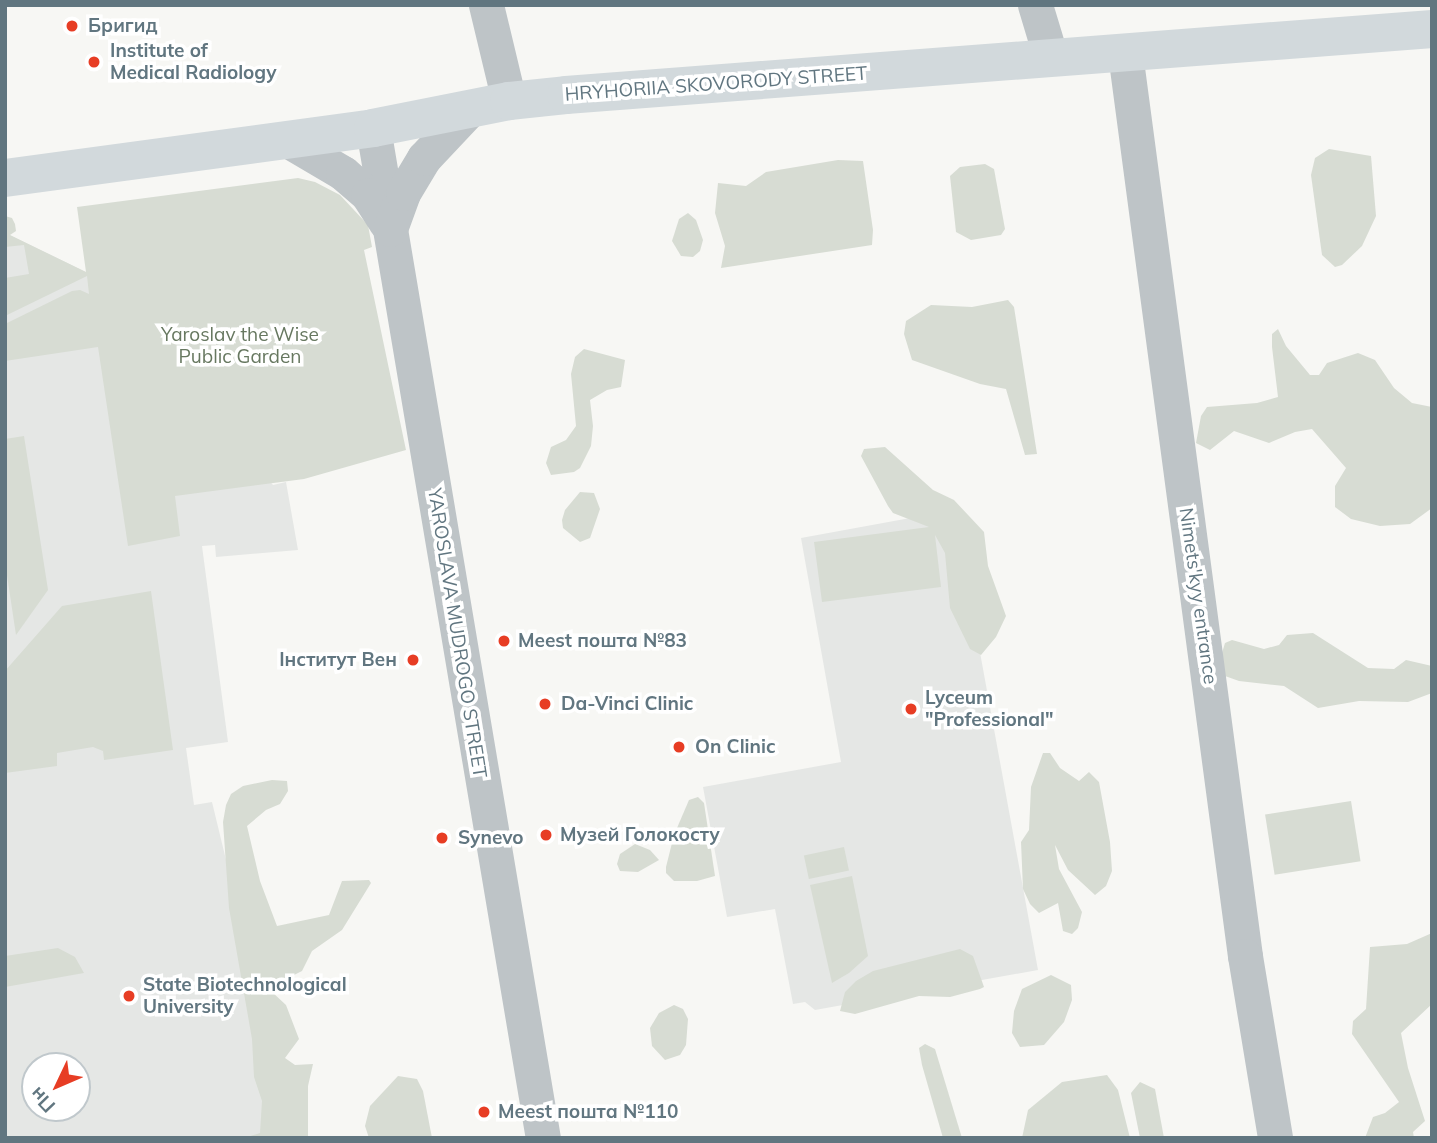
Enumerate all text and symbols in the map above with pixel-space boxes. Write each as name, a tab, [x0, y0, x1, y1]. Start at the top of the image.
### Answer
place label: Бригид	[88, 15, 157, 37]
marker: Бригид	[62, 16, 82, 36]
place label: Institute of Medical Radiology	[110, 40, 276, 84]
marker: Institute of Medical Radiology	[84, 52, 104, 72]
street label: HRYHORIIA SKOVORODY STREET	[564, 62, 868, 106]
park label: Yaroslav the Wise Public Garden	[161, 324, 319, 368]
street label: YAROSLAVA MUDROGO STREET	[423, 486, 491, 780]
street label: Nimetsʹkyy entrance	[1174, 506, 1222, 686]
place label: Meest пошта №83	[518, 630, 687, 652]
marker: Meest пошта №83	[496, 633, 512, 649]
place label: Інститут Вен	[279, 649, 397, 671]
marker: Інститут Вен	[403, 650, 423, 670]
place label: Lyceum "Professional"	[925, 687, 1054, 731]
place label: Da-Vinci Сlinic	[561, 693, 693, 715]
marker: Da-Vinci Сlinic	[535, 694, 555, 714]
marker: Lyceum "Professional"	[903, 701, 919, 717]
place label: On Clinic	[695, 736, 776, 758]
marker: On Clinic	[669, 737, 689, 757]
place label: Музей Голокосту	[560, 824, 720, 846]
place label: Synevo	[458, 827, 524, 849]
marker: Музей Голокосту	[538, 827, 554, 843]
marker: Synevo	[432, 828, 452, 848]
place label: State Biotechnological University	[143, 974, 347, 1018]
marker: State Biotechnological University	[121, 988, 137, 1004]
north arrow	[21, 1052, 91, 1122]
text: Пн	[25, 1082, 60, 1118]
place label: Meest пошта №110	[498, 1101, 678, 1123]
marker: Meest пошта №110	[476, 1104, 492, 1120]

